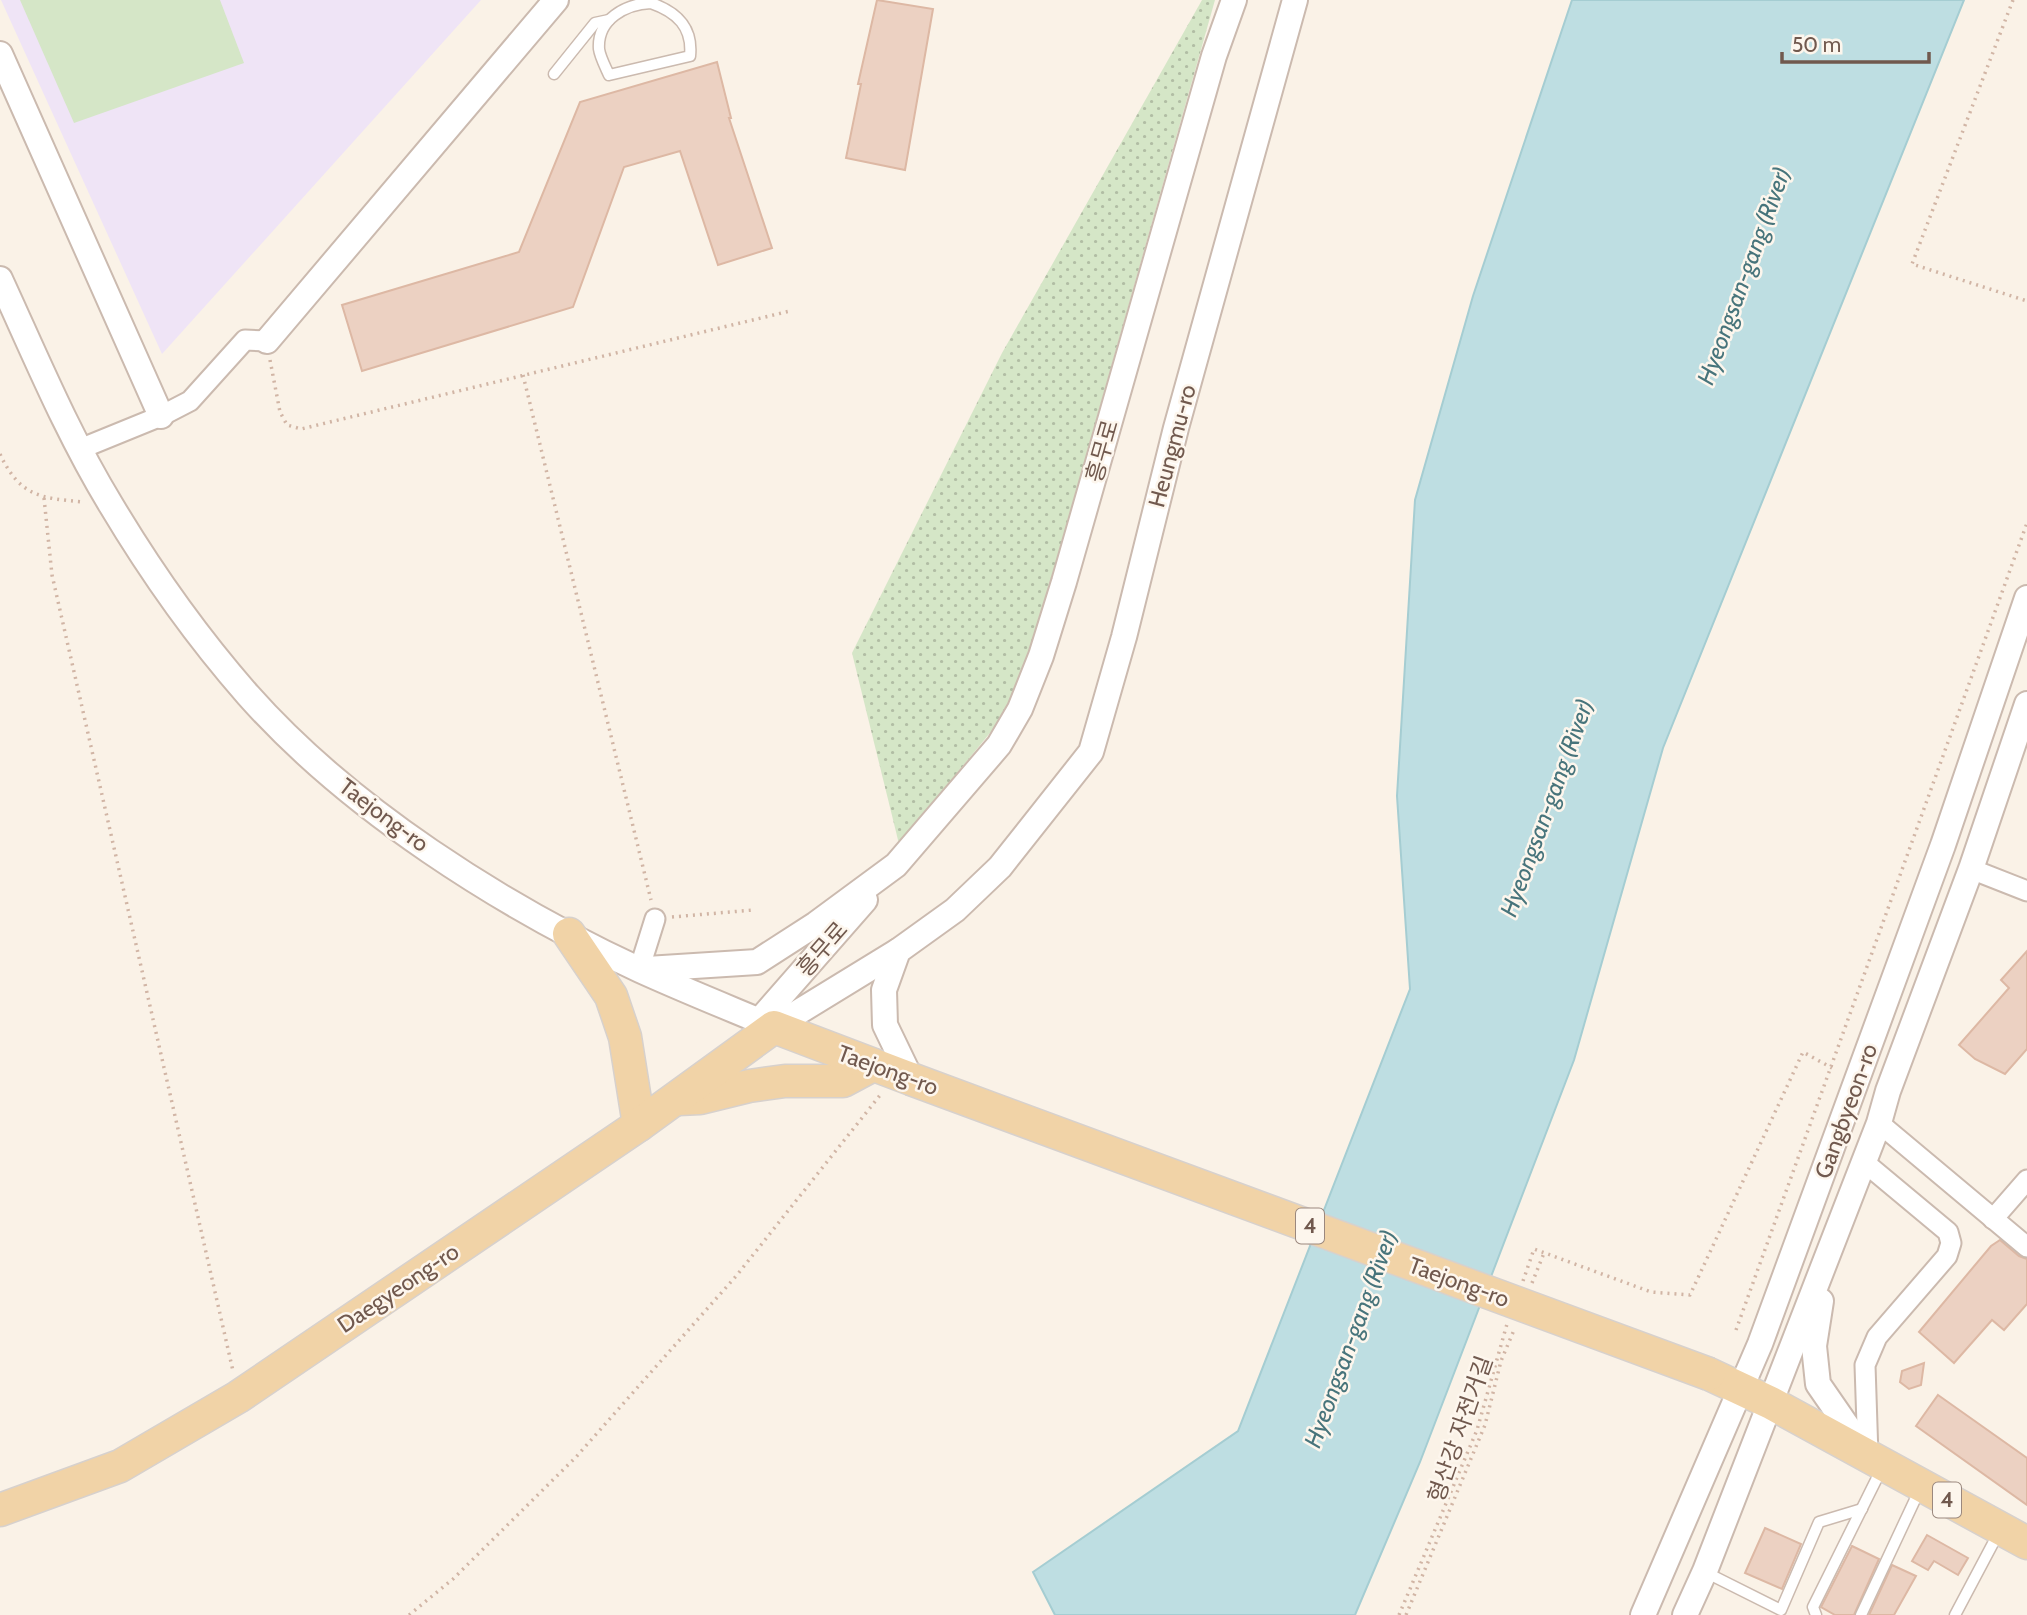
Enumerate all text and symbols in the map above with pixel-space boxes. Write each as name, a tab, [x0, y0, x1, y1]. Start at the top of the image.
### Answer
scale bar	[1782, 21, 1929, 65]
text: 50 m	[1792, 32, 1841, 57]
water label: Hyeongsan-gang (River)	[1691, 163, 1796, 389]
street label: Heungmu-ro	[1142, 382, 1202, 510]
street label: 흥무로	[1080, 417, 1124, 485]
water label: Hyeongsan-gang (River)	[1494, 695, 1599, 921]
street label: Taejong-ro	[334, 772, 434, 858]
street label: 흥무로	[791, 916, 853, 982]
street label: Taejong-ro	[834, 1039, 942, 1101]
street label: Gangbyeon-ro	[1809, 1040, 1883, 1182]
road number: 4	[1296, 1208, 1324, 1244]
water label: Hyeongsan-gang (River)	[1298, 1226, 1403, 1452]
street label: Daegyeong-ro	[332, 1237, 464, 1339]
street label: Taejong-ro	[1405, 1251, 1513, 1313]
street label: 형산강 자전거길	[1422, 1352, 1498, 1506]
road number: 4	[1933, 1482, 1961, 1518]

